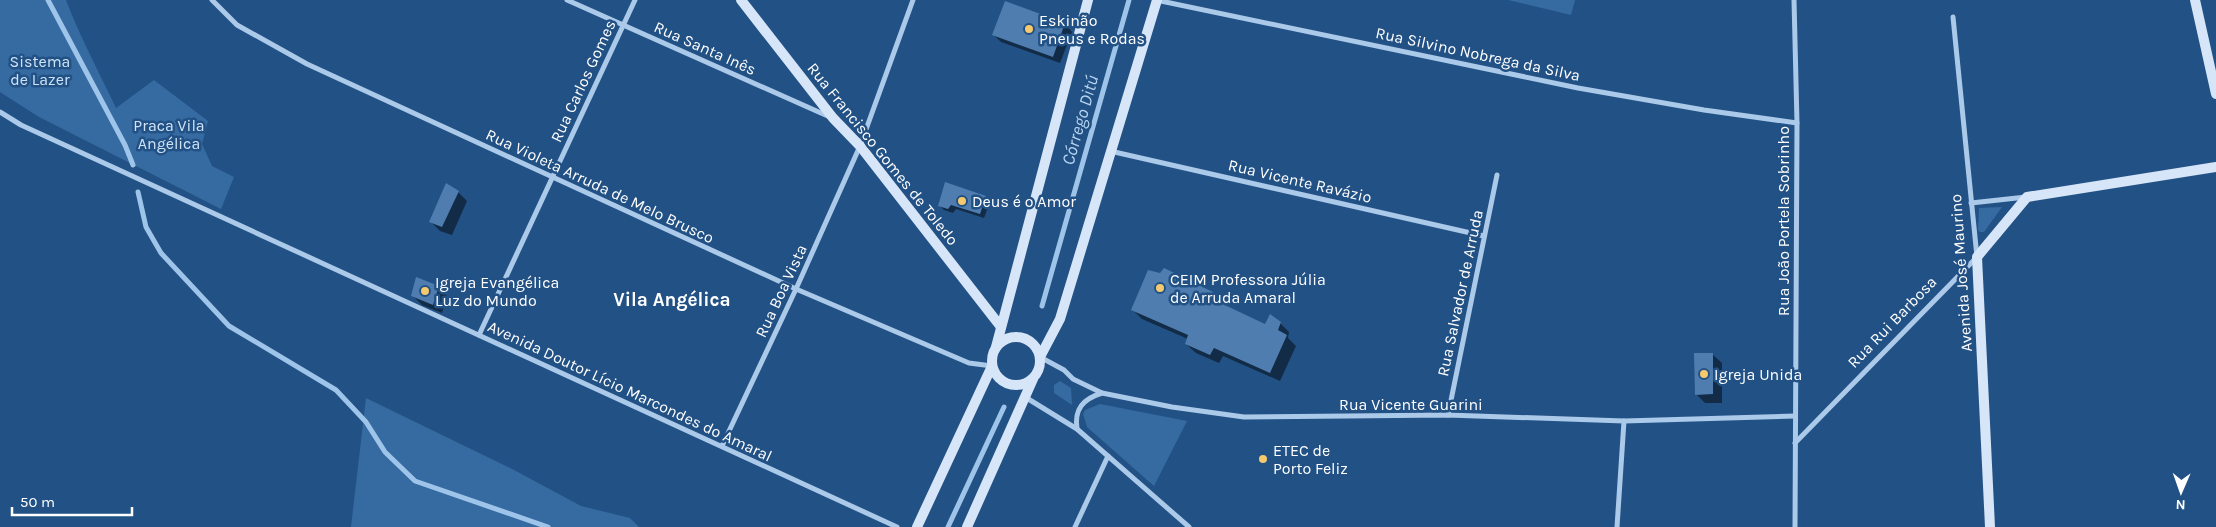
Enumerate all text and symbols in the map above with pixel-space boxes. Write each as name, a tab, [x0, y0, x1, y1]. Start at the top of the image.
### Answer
place label: Eskinão Pneus e Rodas	[1039, 11, 1145, 48]
street label: Rua Carlos Gomes	[546, 17, 620, 145]
street label: Rua Santa Inês	[651, 17, 759, 79]
marker: Eskinão Pneus e Rodas	[1023, 23, 1035, 35]
street label: Rua Silvino Nobrega da Silva	[1374, 23, 1582, 85]
park label: Sistema de Lazer	[10, 52, 70, 89]
street label: Rua Francisco Gomes de Toledo	[803, 59, 963, 249]
water label: Córrego Ditú	[1057, 72, 1103, 168]
park label: Praca Vila Angélica	[133, 116, 205, 153]
street label: Rua Violeta Arruda de Melo Brusco	[483, 125, 717, 247]
street label: Rua João Portela Sobrinho	[1774, 126, 1793, 316]
street label: Rua Vicente Ravázio	[1226, 155, 1374, 207]
place label: Deus é o Amor	[972, 192, 1076, 211]
street label: Avenida José Maurino	[1946, 193, 1976, 353]
marker: Deus é o Amor	[956, 195, 968, 207]
street label: Rua Salvador de Arruda	[1433, 208, 1487, 378]
street label: Rua Boa Vista	[751, 241, 811, 341]
place label: CEIM Professora Júlia de Arruda Amaral	[1170, 270, 1326, 307]
street label: Rua Rui Barbosa	[1843, 272, 1941, 372]
place label: Igreja Evangélica Luz do Mundo	[435, 273, 559, 310]
marker: CEIM Professora Júlia de Arruda Amaral	[1154, 282, 1166, 294]
marker: Igreja Evangélica Luz do Mundo	[419, 285, 431, 297]
district label: Vila Angélica	[613, 289, 731, 311]
street label: Avenida Doutor Lício Marcondes do Amaral	[485, 317, 775, 465]
place label: Igreja Unida	[1714, 365, 1802, 384]
marker: Igreja Unida	[1698, 368, 1710, 380]
street label: Rua Vicente Guarini	[1339, 395, 1483, 414]
place label: ETEC de Porto Feliz	[1273, 441, 1348, 478]
marker: ETEC de Porto Feliz	[1257, 453, 1269, 465]
north arrow	[2156, 467, 2206, 517]
scale bar	[12, 484, 132, 516]
text: 50 m	[20, 493, 55, 511]
text: N	[2175, 496, 2186, 513]

